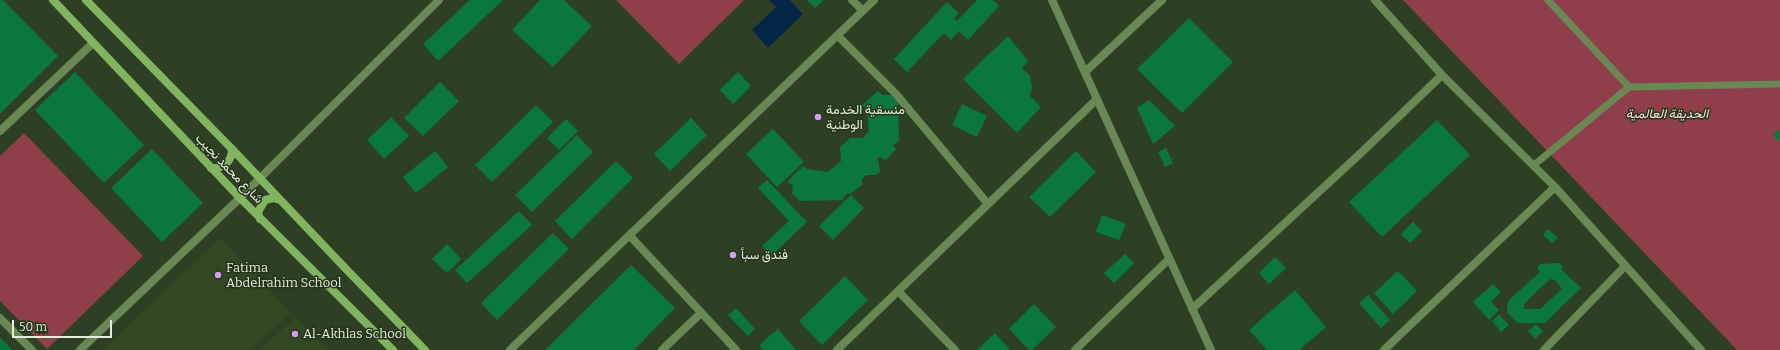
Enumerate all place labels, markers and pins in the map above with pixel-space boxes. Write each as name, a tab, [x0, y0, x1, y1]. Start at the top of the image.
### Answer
place label: منسقية الخدمة الوطنية	[826, 102, 905, 133]
marker: منسقية الخدمة الوطنية	[813, 112, 823, 122]
place label: فندق سبأ	[741, 247, 788, 263]
marker: فندق سبأ	[728, 250, 738, 260]
place label: Fatima Abdelrahim School	[226, 260, 341, 291]
marker: Fatima Abdelrahim School	[213, 270, 223, 280]
place label: Al-Akhlas School	[303, 326, 406, 342]
marker: Al-Akhlas School	[290, 329, 300, 339]

